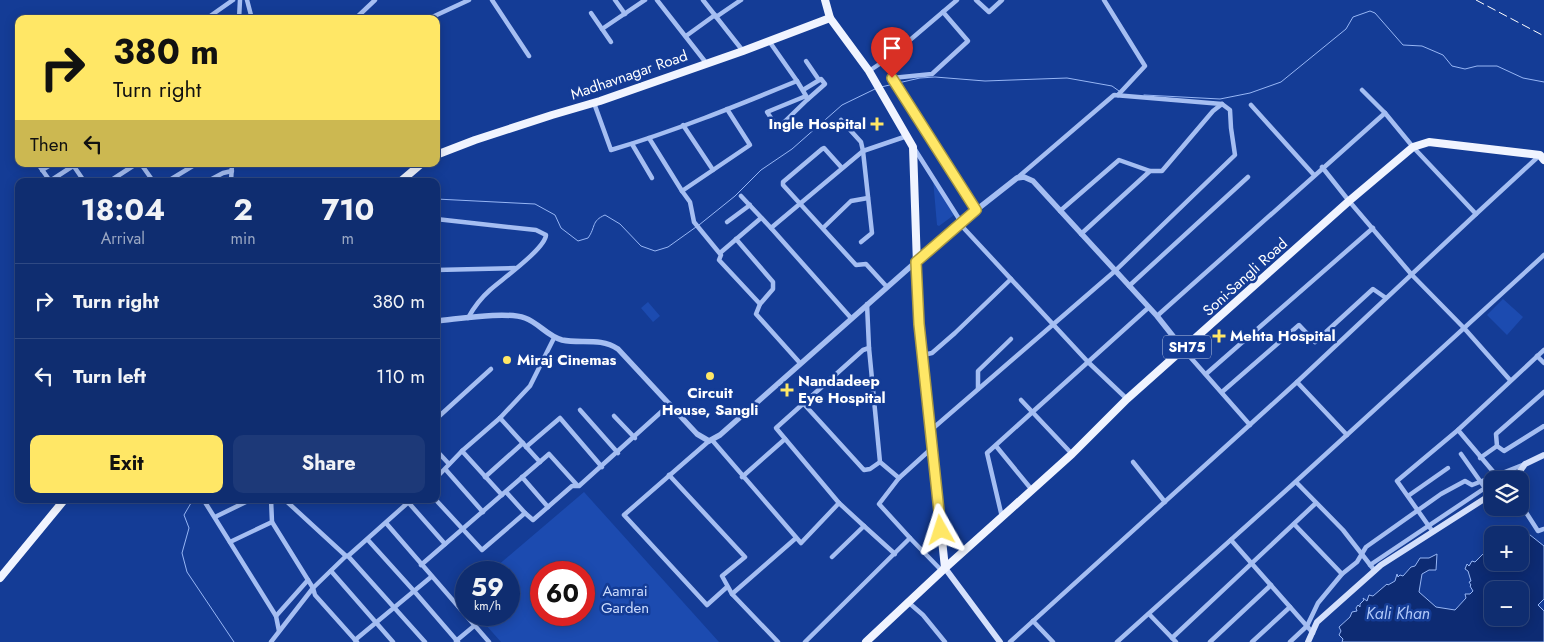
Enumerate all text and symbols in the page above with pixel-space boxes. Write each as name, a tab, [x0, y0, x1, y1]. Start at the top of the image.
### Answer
text: 380 m	[113, 27, 219, 77]
pin	[871, 27, 913, 78]
icon: arrive	[878, 34, 906, 62]
icon: right	[30, 35, 95, 100]
street label: Madhavnagar Road	[568, 45, 690, 105]
text: Turn right	[113, 73, 201, 105]
place label: Ingle Hospital	[768, 113, 866, 135]
marker: Ingle Hospital	[870, 117, 884, 131]
icon: left	[79, 130, 107, 158]
text: Then	[30, 131, 69, 158]
text: 18:04	[81, 188, 165, 231]
text: 2	[233, 188, 253, 231]
text: 710	[321, 188, 374, 231]
text: Arrival	[101, 227, 145, 250]
text: min	[231, 227, 256, 250]
text: m	[342, 227, 354, 250]
street label: Soni-Sangli Road	[1198, 233, 1292, 321]
icon: right	[30, 287, 58, 315]
text: Turn right	[73, 288, 159, 315]
text: 380 m	[372, 288, 425, 315]
place label: Mehta Hospital	[1230, 325, 1336, 347]
marker: Mehta Hospital	[1212, 329, 1226, 343]
road number: SH75	[1163, 336, 1211, 358]
place label: Miraj Cinemas	[517, 349, 617, 371]
marker: Miraj Cinemas	[501, 354, 513, 366]
icon: left	[30, 362, 58, 390]
text: Turn left	[73, 363, 146, 390]
text: 110 m	[376, 363, 425, 390]
marker: Circuit House, Sangli	[704, 370, 716, 382]
place label: Nandadeep Eye Hospital	[798, 370, 886, 409]
place label: Circuit House, Sangli	[662, 382, 758, 421]
marker: Nandadeep Eye Hospital	[780, 383, 794, 397]
button: Exit	[30, 435, 223, 493]
button: Share	[233, 435, 425, 493]
map controls	[1484, 471, 1529, 626]
button: layers	[1484, 471, 1529, 516]
position arrow	[914, 503, 966, 555]
button: +	[1484, 526, 1529, 571]
speed limit sign: 60	[530, 561, 595, 626]
text: 59	[471, 569, 504, 605]
park label: Aamrai Garden	[601, 580, 649, 619]
button: −	[1484, 581, 1529, 626]
text: km/h	[474, 597, 501, 615]
water label: Kali Khan	[1366, 602, 1430, 625]

